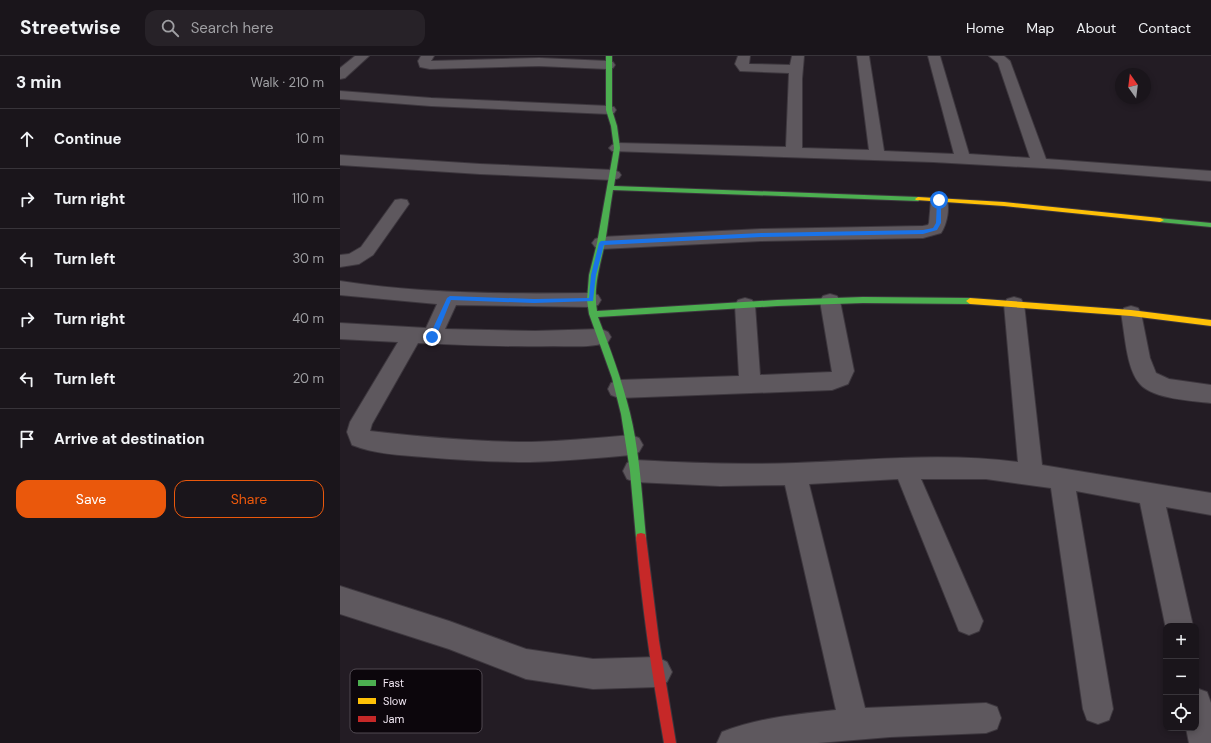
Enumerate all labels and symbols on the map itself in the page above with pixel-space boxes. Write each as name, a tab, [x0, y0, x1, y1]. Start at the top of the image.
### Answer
north arrow	[1115, 68, 1151, 104]
route start	[930, 191, 948, 209]
route end	[423, 328, 441, 346]
legend	[350, 669, 482, 733]
text: Fast	[383, 676, 404, 690]
text: Slow	[383, 694, 407, 708]
text: Jam	[383, 712, 404, 726]

